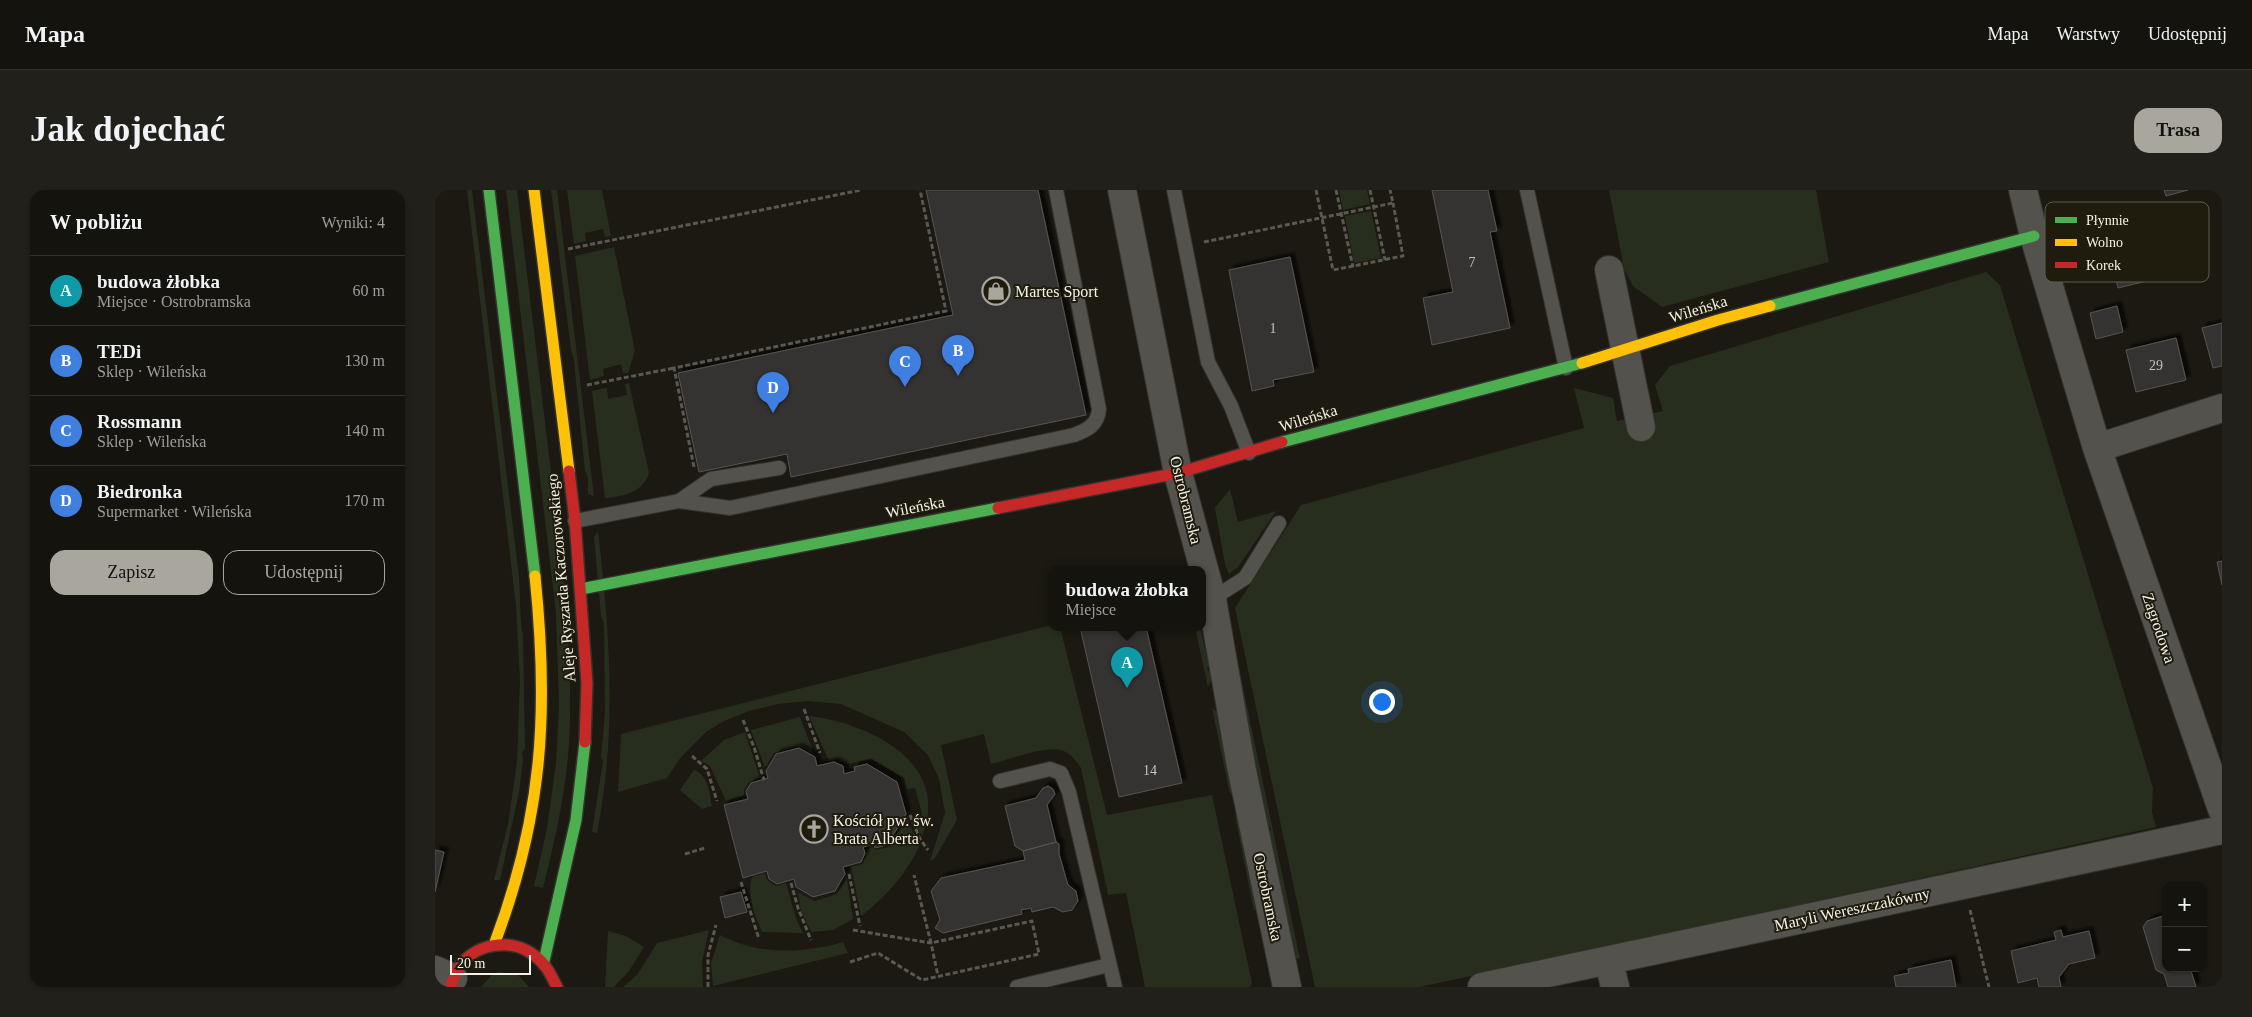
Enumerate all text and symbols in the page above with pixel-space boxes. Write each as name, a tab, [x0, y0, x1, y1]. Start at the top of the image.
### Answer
text: Mapa	[25, 21, 85, 47]
text: Mapa	[1987, 24, 2028, 44]
text: Warstwy	[2056, 24, 2120, 44]
text: Udostępnij	[2148, 24, 2227, 44]
button: Trasa	[2134, 108, 2222, 153]
text: Jak dojechać	[30, 110, 225, 149]
legend	[2045, 202, 2209, 282]
text: W pobliżu	[50, 210, 142, 234]
text: Płynnie	[2086, 213, 2129, 228]
text: Wyniki: 4	[322, 214, 385, 231]
text: Wolno	[2086, 235, 2123, 250]
house number: 7	[1469, 255, 1476, 270]
text: Korek	[2086, 258, 2121, 273]
text: budowa żłobka	[97, 271, 220, 292]
shop icon: Martes Sport	[981, 276, 1011, 306]
text: A	[60, 282, 72, 299]
text: 60 m	[353, 282, 385, 299]
place label: Martes Sport	[1015, 283, 1099, 301]
street label: Wileńska	[1667, 292, 1729, 326]
text: Miejsce · Ostrobramska	[97, 293, 251, 310]
house number: 1	[1270, 321, 1277, 336]
pin: B	[942, 335, 974, 376]
text: TEDi	[97, 341, 141, 362]
pin: C	[889, 346, 921, 387]
text: B	[61, 352, 71, 369]
text: 130 m	[345, 352, 385, 369]
house number: 29	[2149, 358, 2163, 373]
text: Sklep · Wileńska	[97, 363, 206, 380]
pin: D	[757, 372, 789, 413]
street label: Wileńska	[1277, 401, 1339, 435]
text: Rossmann	[97, 411, 181, 432]
text: C	[60, 422, 72, 439]
text: 140 m	[345, 422, 385, 439]
text: Sklep · Wileńska	[97, 433, 206, 450]
street label: Ostrobramska	[1167, 454, 1205, 546]
street label: Aleje Ryszarda Kaczorowskiego	[543, 473, 580, 683]
text: Biedronka	[97, 481, 182, 502]
text: D	[60, 492, 72, 509]
text: 170 m	[345, 492, 385, 509]
street label: Wileńska	[884, 493, 946, 521]
text: Supermarket · Wileńska	[97, 503, 252, 520]
button: Zapisz	[50, 550, 213, 595]
button: Udostępnij	[223, 550, 385, 595]
popup	[1048, 566, 1206, 631]
text: budowa żłobka	[1065, 579, 1189, 600]
street label: Zagrodowa	[2138, 591, 2179, 666]
text: Miejsce	[1065, 601, 1116, 618]
pin: A	[1111, 647, 1143, 688]
your location	[1369, 689, 1395, 715]
house number: 14	[1143, 763, 1157, 778]
place label: Kościół pw. św. Brata Alberta	[833, 812, 934, 847]
church icon: Kościół pw. św. Brata Alberta	[799, 814, 829, 844]
street label: Ostrobramska	[1250, 851, 1286, 943]
map controls	[2162, 882, 2207, 972]
button: +	[2162, 882, 2207, 927]
street label: Maryli Wereszczakówny	[1773, 884, 1932, 935]
button: −	[2162, 927, 2207, 972]
scale bar	[450, 952, 531, 975]
text: 20 m	[457, 956, 485, 971]

